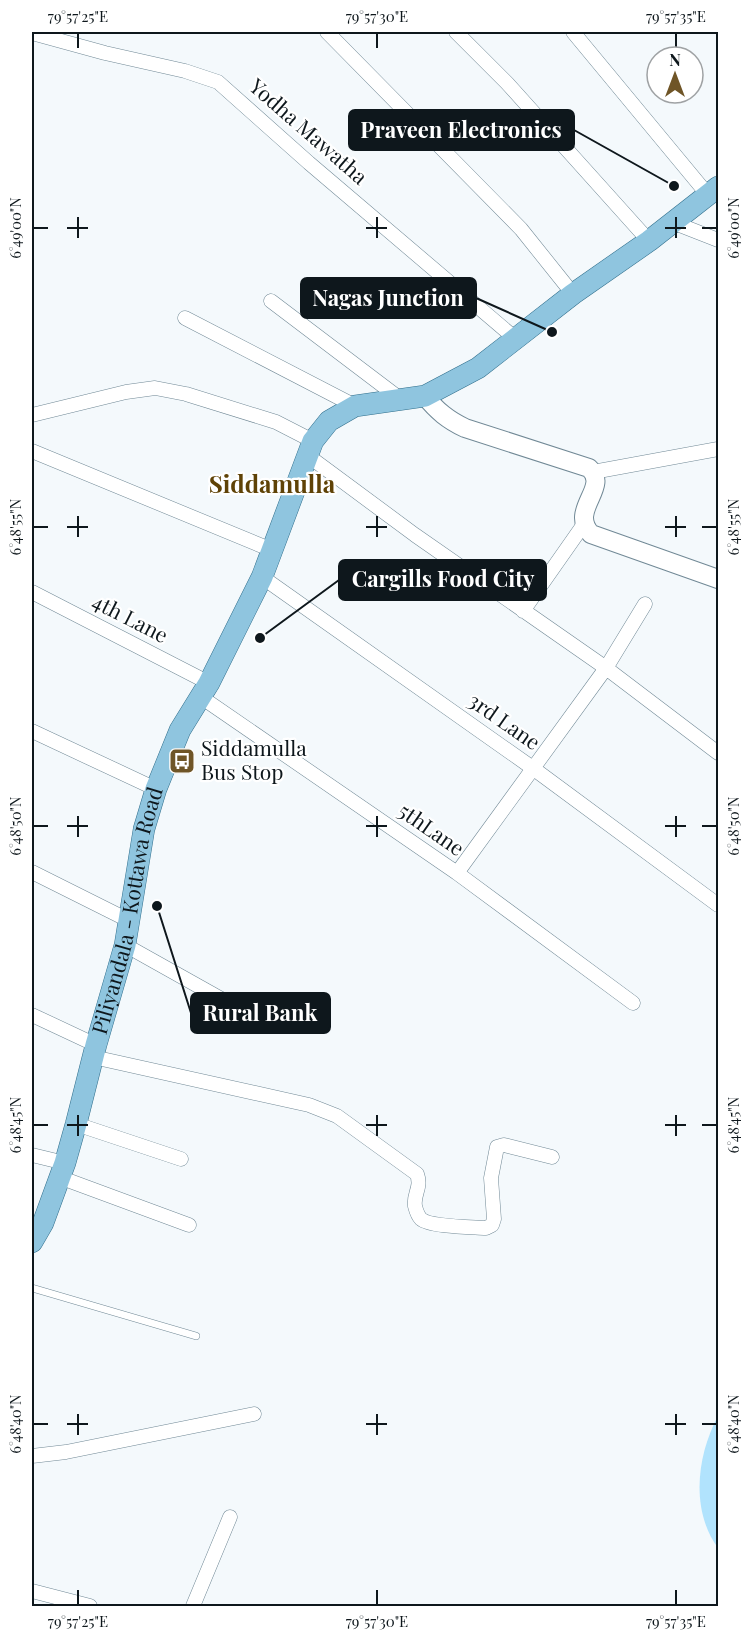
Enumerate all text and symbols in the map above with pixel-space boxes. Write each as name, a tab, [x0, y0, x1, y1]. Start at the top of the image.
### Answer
text: 79°57'25"E	[48, 6, 108, 26]
text: 79°57'30"E	[346, 6, 408, 26]
text: 79°57'35"E	[646, 6, 706, 26]
north arrow	[645, 45, 705, 105]
text: N	[669, 49, 681, 70]
street label: Yodha Mawatha	[244, 71, 375, 190]
callout: Praveen Electronics	[349, 110, 574, 150]
text: Praveen Electronics	[360, 114, 562, 144]
text: 6°49'00"N	[5, 197, 25, 259]
text: 6°49'00"N	[723, 197, 743, 259]
callout: Nagas Junction	[301, 278, 476, 318]
text: Nagas Junction	[312, 282, 464, 312]
district label: Siddamulla	[209, 467, 336, 499]
text: 6°48'55"N	[5, 498, 25, 555]
text: 6°48'55"N	[723, 498, 743, 555]
callout: Cargills Food City	[339, 560, 546, 600]
text: Cargills Food City	[352, 563, 535, 593]
street label: 4th Lane	[88, 586, 174, 648]
street label: 3rd Lane	[464, 685, 547, 755]
place label: Siddamulla Bus Stop	[201, 733, 307, 785]
bus stop icon: Siddamulla Bus Stop	[167, 746, 197, 776]
street label: Piliyandala - Kottawa Road	[84, 783, 168, 1037]
text: 6°48'50"N	[5, 796, 25, 856]
street label: 5thLane	[394, 796, 471, 861]
text: 6°48'50"N	[723, 796, 743, 856]
callout: Rural Bank	[191, 993, 330, 1033]
text: Rural Bank	[203, 997, 317, 1027]
text: 6°48'45"N	[5, 1096, 25, 1153]
text: 6°48'45"N	[723, 1096, 743, 1153]
text: 6°48'40"N	[5, 1394, 25, 1454]
text: 6°48'40"N	[723, 1394, 743, 1454]
text: 79°57'25"E	[48, 1611, 108, 1631]
text: 79°57'30"E	[346, 1611, 408, 1631]
text: 79°57'35"E	[646, 1611, 706, 1631]

